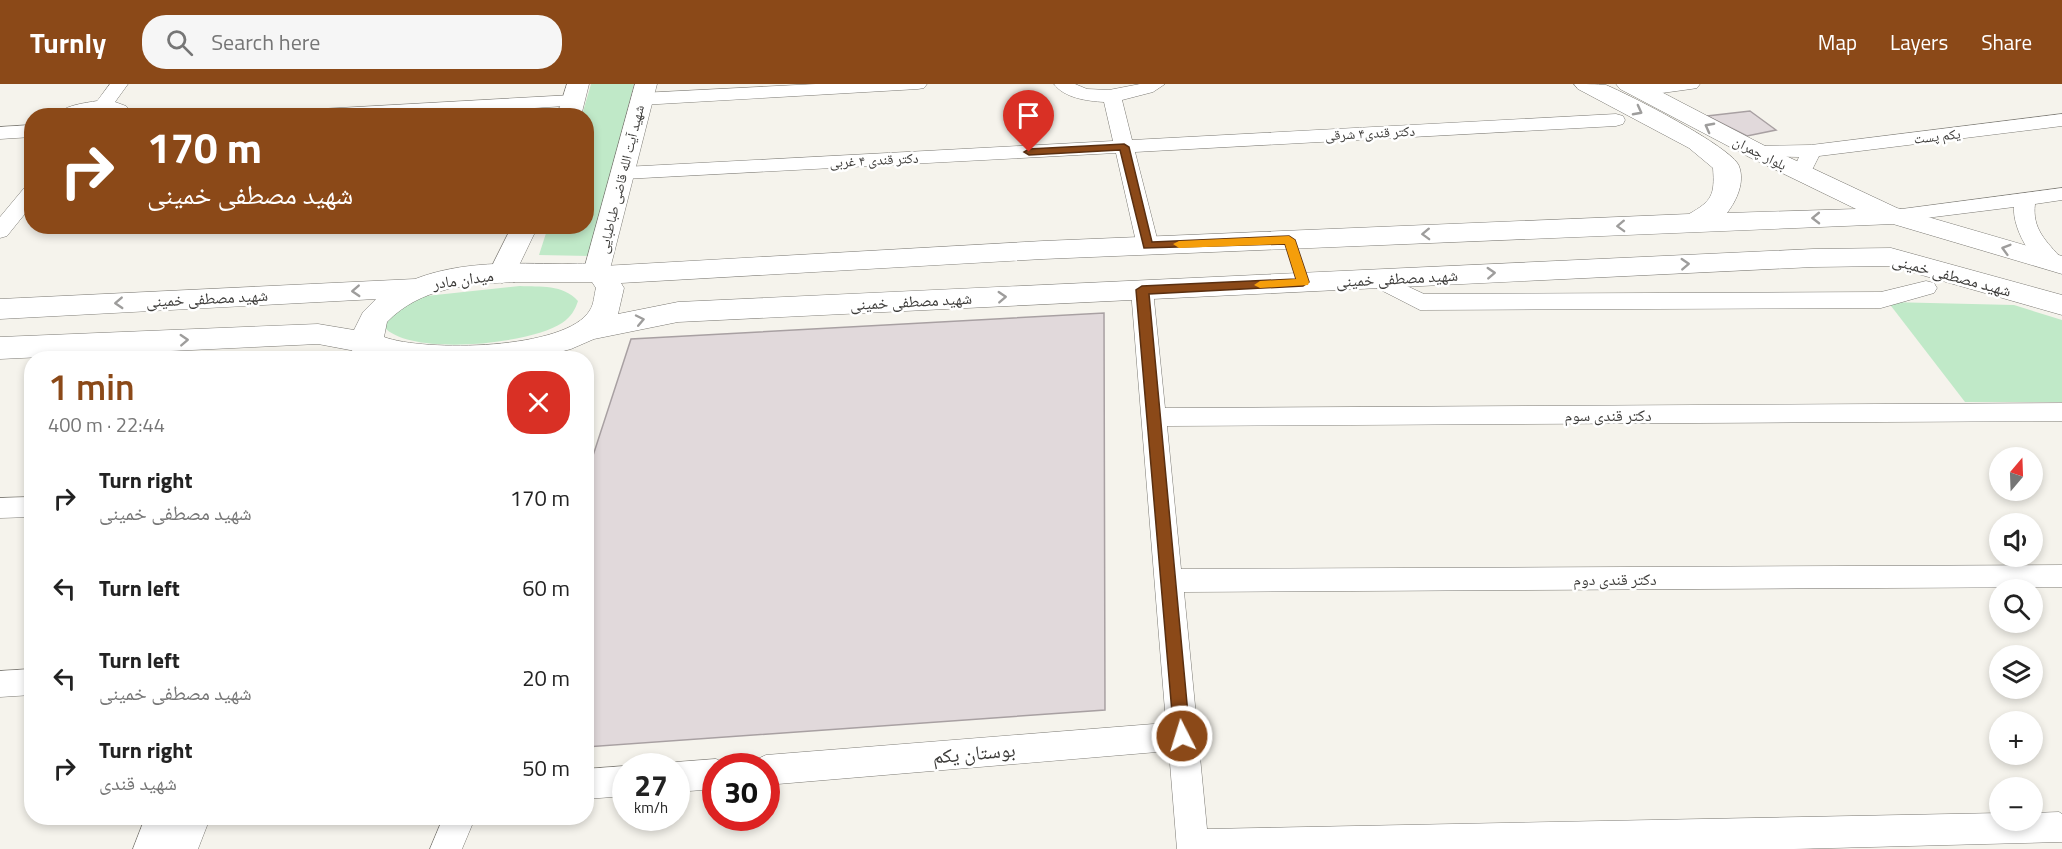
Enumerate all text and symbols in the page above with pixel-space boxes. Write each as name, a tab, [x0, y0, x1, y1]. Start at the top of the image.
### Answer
search box	[142, 15, 562, 69]
text: Turnly	[30, 21, 106, 64]
text: Search here	[211, 25, 320, 59]
icon: search	[163, 26, 196, 59]
text: Map	[1818, 26, 1857, 58]
text: Layers	[1890, 26, 1948, 58]
text: Share	[1981, 26, 2032, 58]
pin	[1003, 90, 1054, 152]
icon: arrive	[1012, 99, 1045, 132]
street label: شهید آیت الله قاضی طباطبایی	[592, 102, 649, 255]
one-way arrow	[1631, 104, 1642, 115]
text: 170 m	[147, 115, 262, 179]
street label: دکتر قندی۴ شرقی	[1324, 120, 1416, 145]
one-way arrow	[1704, 122, 1715, 134]
street label: یکم پست	[1912, 122, 1962, 149]
street label: بلوار چمران	[1730, 130, 1791, 175]
icon: right	[48, 132, 126, 210]
street label: دکتر قندی ۴ غربی	[829, 147, 919, 172]
text: شهید مصطفی خمینی	[147, 173, 353, 214]
one-way arrow	[1811, 212, 1820, 224]
one-way arrow	[1616, 219, 1625, 232]
one-way arrow	[1421, 228, 1430, 240]
one-way arrow	[2001, 244, 2012, 256]
street label: شهید مصطفی خمینی	[1890, 248, 2014, 302]
one-way arrow	[1681, 257, 1690, 270]
street label: میدان مادر	[430, 263, 495, 295]
street label: شهید مصطفی خمینی	[1335, 263, 1459, 293]
one-way arrow	[1486, 267, 1495, 280]
street label: شهید مصطفی خمینی	[145, 283, 269, 313]
one-way arrow	[351, 284, 360, 297]
street label: شهید مصطفی خمینی	[849, 286, 973, 316]
one-way arrow	[998, 291, 1007, 303]
one-way arrow	[114, 296, 123, 309]
one-way arrow	[635, 314, 645, 327]
one-way arrow	[180, 334, 189, 347]
text: 1 min	[48, 359, 135, 414]
button: close	[507, 371, 570, 434]
street label: دکتر قندی سوم	[1564, 403, 1652, 427]
text: 400 m · 22:44	[48, 409, 165, 440]
north arrow	[1989, 447, 2043, 501]
map controls	[1989, 447, 2043, 831]
text: Turn right	[99, 463, 193, 497]
text: 170 m	[510, 481, 570, 515]
icon: right	[48, 482, 81, 515]
text: شهید مصطفی خمینی	[99, 497, 252, 528]
button: sound	[1989, 513, 2043, 567]
street label: دکتر قندی دوم	[1573, 567, 1657, 591]
text: Turn left	[99, 571, 180, 605]
text: 60 m	[522, 571, 570, 605]
icon: left	[48, 572, 81, 605]
button: search	[1989, 579, 2043, 633]
text: Turn left	[99, 643, 180, 677]
button: layers	[1989, 645, 2043, 699]
text: 20 m	[522, 661, 570, 695]
icon: left	[48, 662, 81, 695]
text: شهید مصطفی خمینی	[99, 677, 252, 708]
position arrow	[1150, 704, 1214, 768]
button: +	[1989, 711, 2043, 765]
text: Turn right	[99, 733, 193, 767]
street label: بوستان یکم	[931, 733, 1017, 772]
text: 50 m	[522, 751, 570, 785]
icon: right	[48, 752, 81, 785]
speed limit sign: 30	[702, 753, 780, 831]
text: 27	[634, 762, 668, 808]
text: شهید قندی	[99, 767, 177, 798]
button: −	[1989, 777, 2043, 831]
text: km/h	[634, 796, 668, 819]

